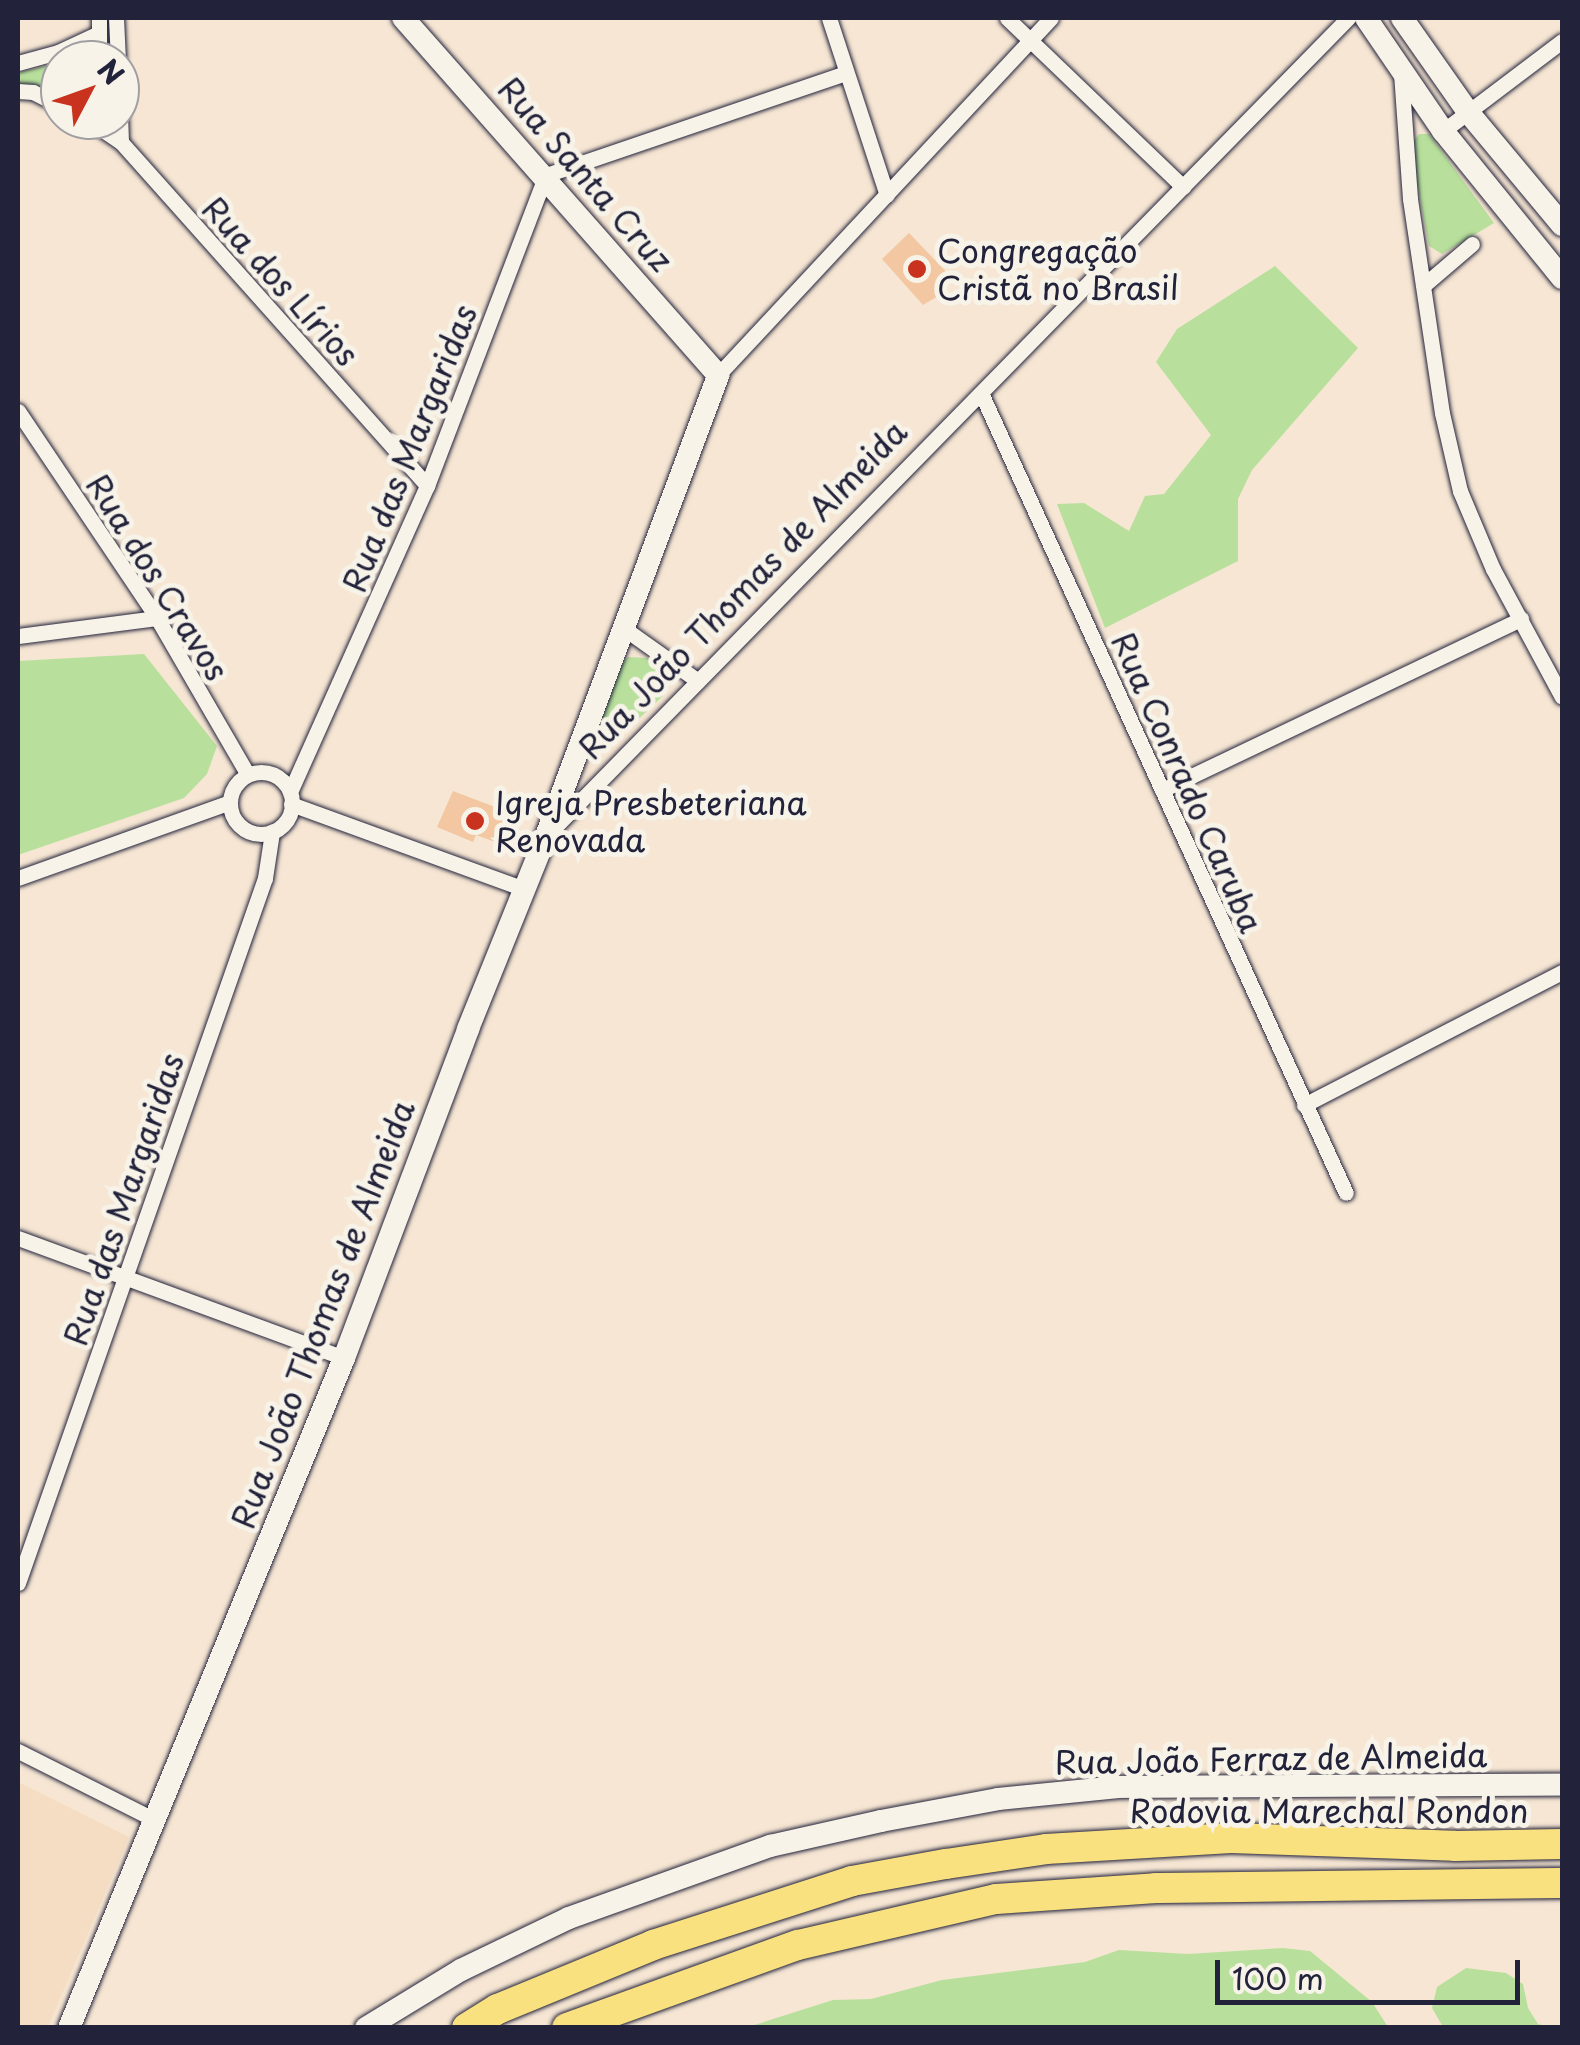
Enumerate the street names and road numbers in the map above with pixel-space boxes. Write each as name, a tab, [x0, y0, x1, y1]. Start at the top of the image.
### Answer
street label: Rua Santa Cruz	[491, 69, 681, 279]
street label: Rua dos Lírios	[195, 188, 367, 374]
street label: Rua das Margaridas	[333, 297, 485, 599]
street label: Rua João Thomas de Almeida	[569, 410, 915, 768]
street label: Rua dos Cravos	[78, 465, 238, 689]
street label: Rua Conrado Caruba	[1104, 625, 1272, 939]
street label: Rua das Margaridas	[54, 1046, 192, 1352]
street label: Rua João Thomas de Almeida	[222, 1093, 422, 1535]
street label: Rua João Ferraz de Almeida	[1052, 1735, 1490, 1781]
street label: Rodovia Marechal Rondon	[1129, 1791, 1529, 1829]

